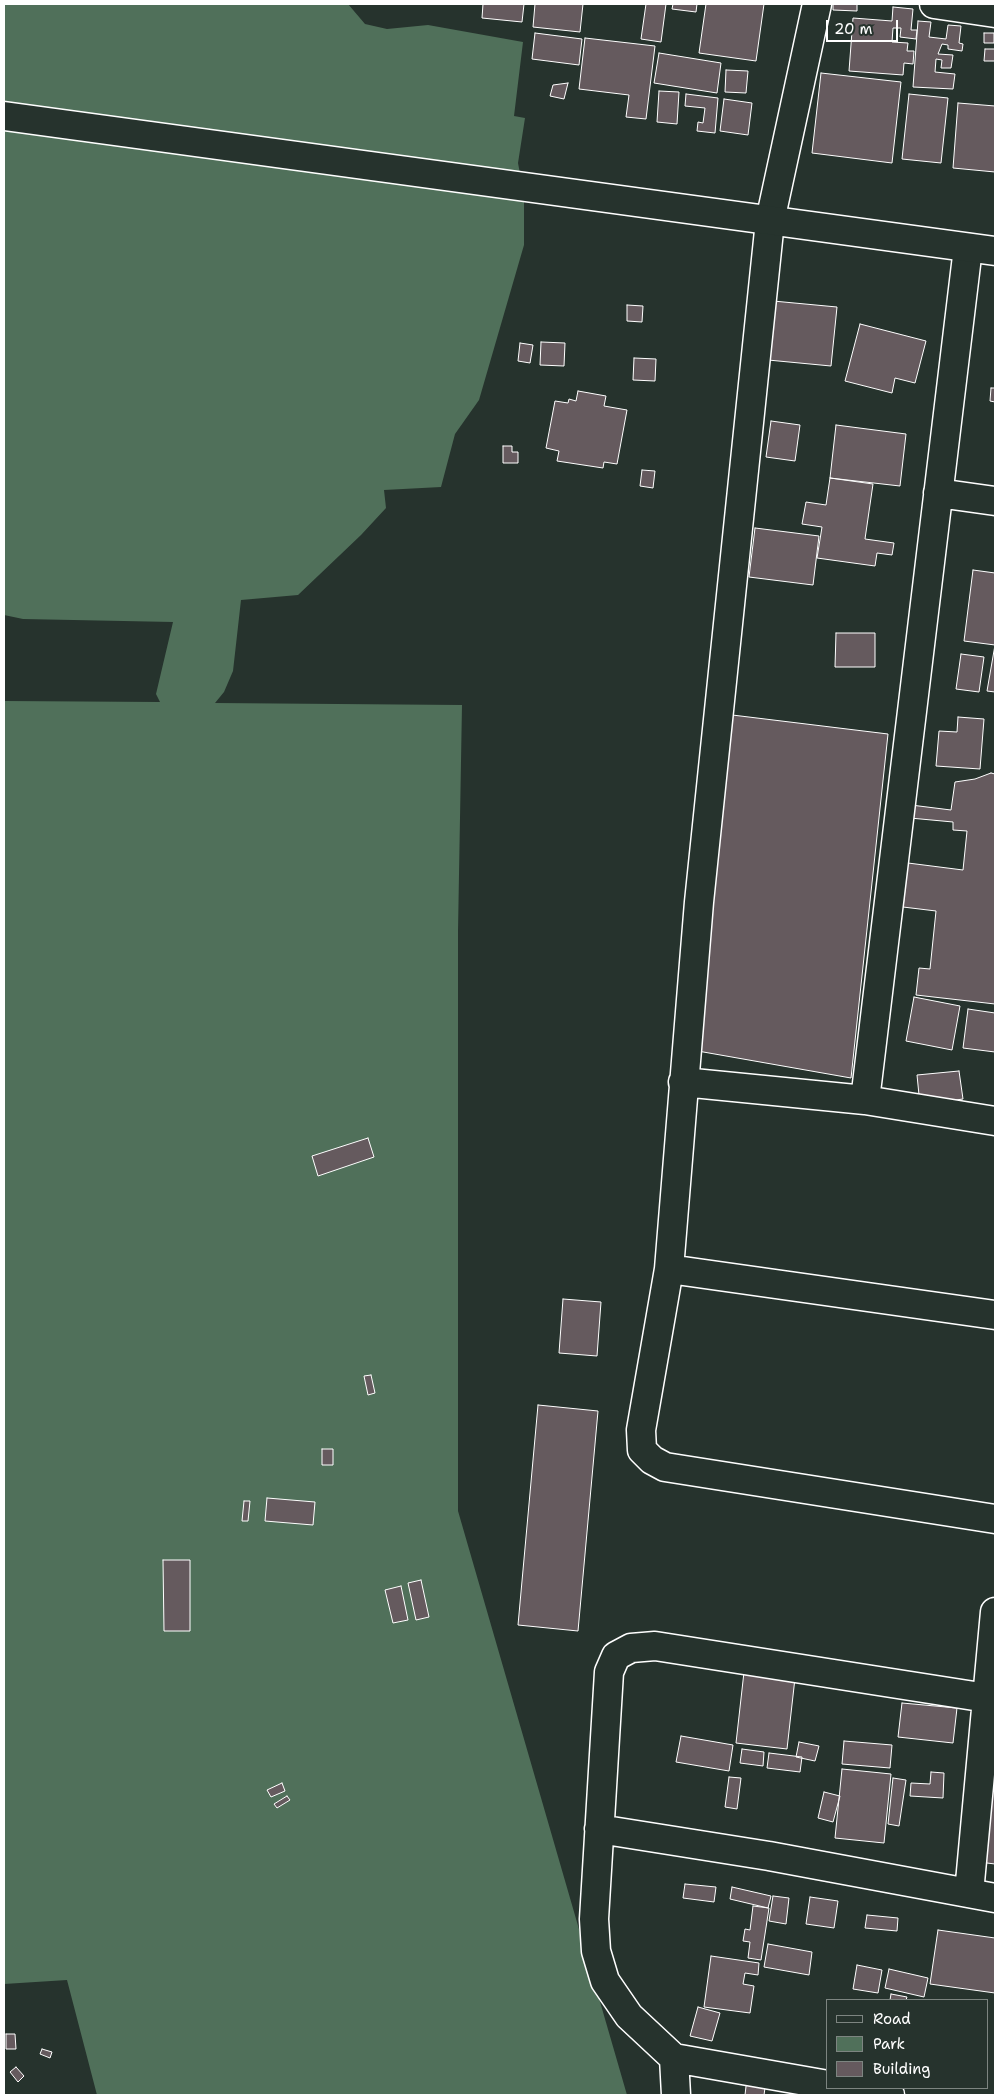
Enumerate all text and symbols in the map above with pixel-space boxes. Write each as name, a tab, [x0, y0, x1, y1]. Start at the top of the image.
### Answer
scale bar	[829, 10, 902, 42]
text: 20 m	[834, 19, 873, 39]
legend	[826, 1999, 989, 2089]
text: Road	[873, 2009, 911, 2029]
text: Park	[873, 2034, 905, 2054]
text: Building	[873, 2059, 930, 2079]

